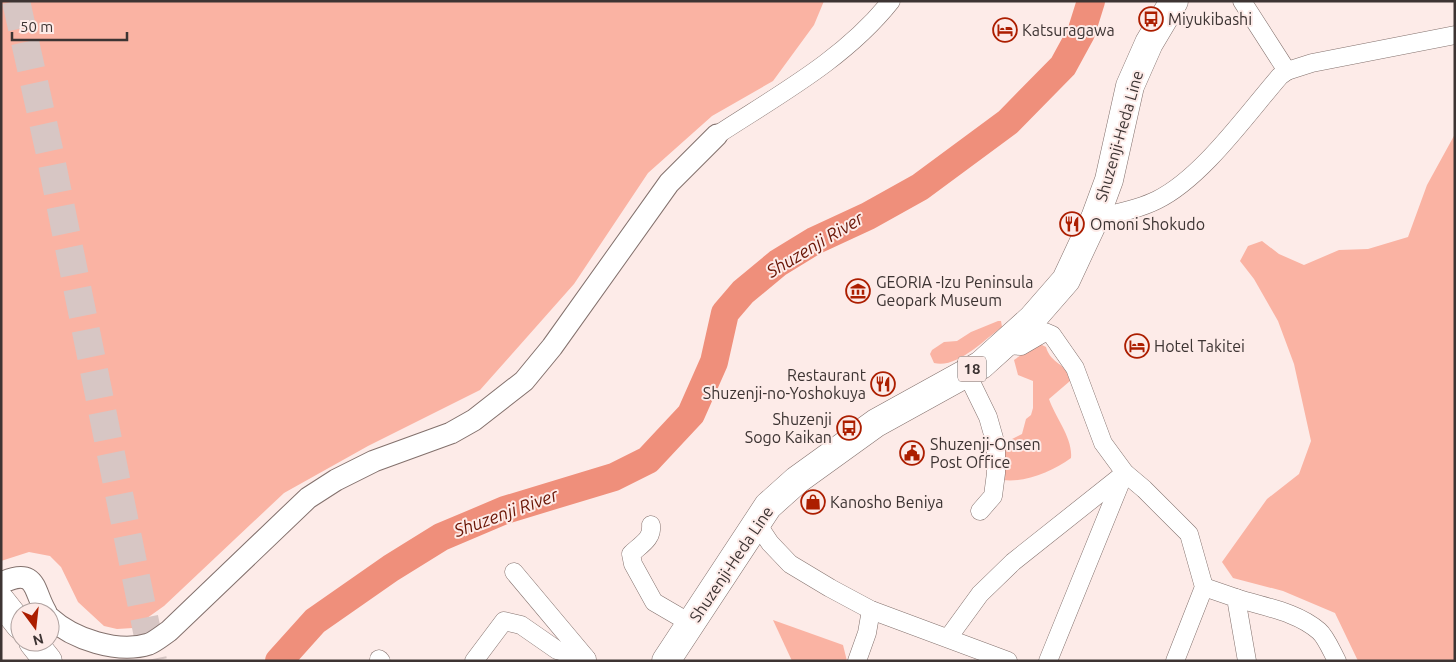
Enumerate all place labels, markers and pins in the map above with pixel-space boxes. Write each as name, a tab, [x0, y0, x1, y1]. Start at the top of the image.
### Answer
bus stop icon: Miyukibashi	[1138, 6, 1164, 32]
place label: Miyukibashi	[1168, 10, 1252, 28]
hotel icon: Katsuragawa	[992, 17, 1018, 43]
place label: Katsuragawa	[1022, 21, 1115, 39]
restaurant icon: Omoni Shokudo	[1059, 211, 1085, 237]
place label: Omoni Shokudo	[1090, 215, 1205, 233]
place label: GEORIA -Izu Peninsula Geopark Museum	[876, 273, 1034, 309]
museum icon: GEORIA -Izu Peninsula Geopark Museum	[845, 278, 871, 304]
hotel icon: Hotel Takitei	[1124, 333, 1150, 359]
place label: Hotel Takitei	[1154, 337, 1245, 355]
place label: Restaurant Shuzenji-no-Yoshokuya	[703, 366, 867, 402]
restaurant icon: Restaurant Shuzenji-no-Yoshokuya	[870, 371, 896, 397]
place label: Shuzenji Sogo Kaikan	[745, 410, 832, 446]
bus stop icon: Shuzenji Sogo Kaikan	[836, 415, 862, 441]
place label: Shuzenji-Onsen Post Office	[930, 435, 1041, 471]
public building icon: Shuzenji-Onsen Post Office	[899, 440, 925, 466]
shop icon: Kanosho Beniya	[800, 489, 826, 515]
place label: Kanosho Beniya	[830, 493, 943, 511]

